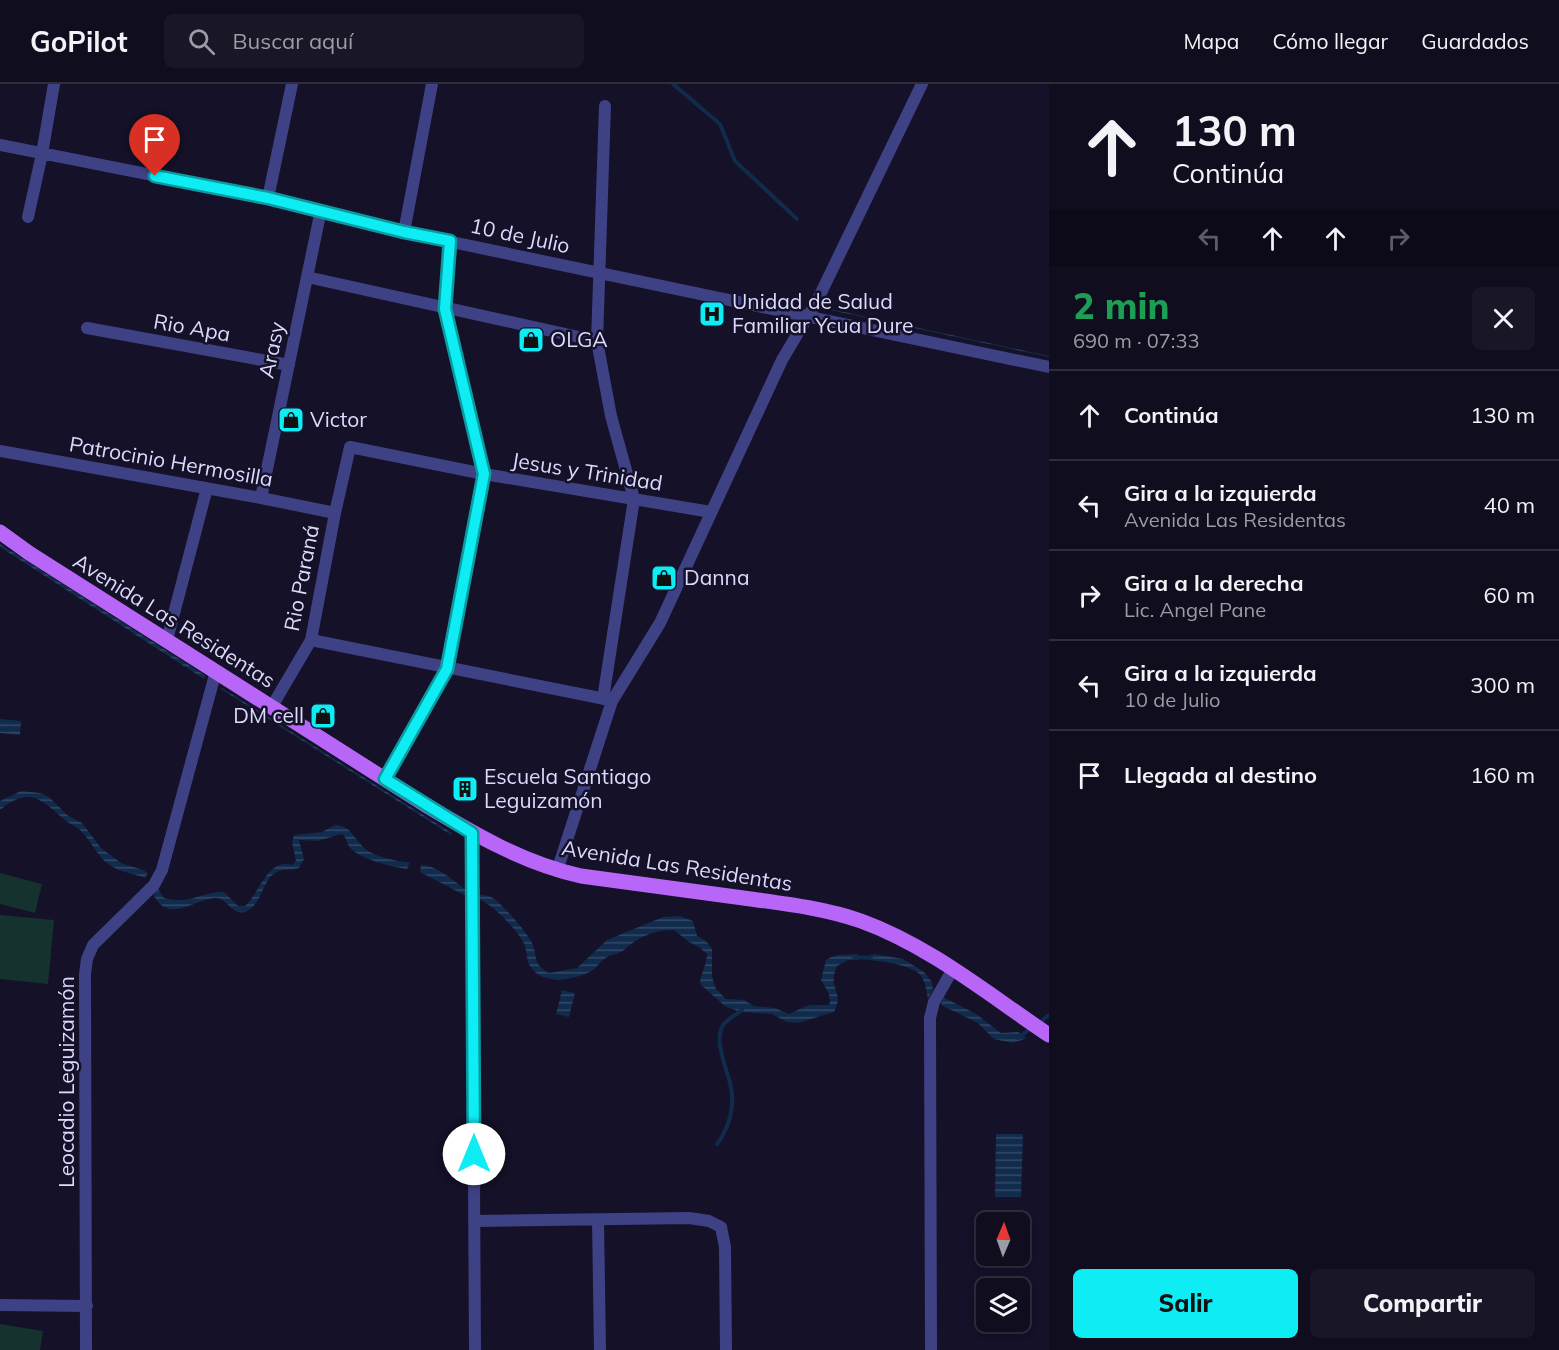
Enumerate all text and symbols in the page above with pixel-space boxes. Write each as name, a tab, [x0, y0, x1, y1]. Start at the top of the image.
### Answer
search box	[164, 14, 584, 68]
text: GoPilot	[30, 24, 128, 59]
icon: search	[185, 25, 218, 58]
text: Buscar aquí	[233, 27, 353, 55]
text: Mapa	[1184, 28, 1239, 54]
text: Cómo llegar	[1272, 28, 1388, 54]
text: Guardados	[1421, 28, 1529, 54]
text: 130 m	[1172, 104, 1297, 157]
icon: ahead	[1073, 108, 1151, 186]
pin	[129, 114, 180, 176]
icon: arrive	[138, 123, 171, 156]
text: Continúa	[1172, 156, 1284, 190]
street label: 10 de Julio	[468, 212, 572, 258]
icon: left	[1193, 222, 1226, 255]
icon: ahead	[1256, 222, 1289, 255]
icon: ahead	[1319, 222, 1352, 255]
icon: right	[1382, 222, 1415, 255]
text: 2 min	[1073, 283, 1169, 328]
button: close	[1472, 287, 1535, 350]
place label: Unidad de Salud Familiar Ycua Dure	[732, 288, 914, 338]
hospital icon: Unidad de Salud Familiar Ycua Dure	[697, 299, 727, 329]
street label: Rio Apa	[152, 307, 233, 347]
street label: Arasy	[252, 319, 290, 380]
shop icon: OLGA	[516, 325, 546, 355]
place label: OLGA	[550, 326, 608, 352]
text: 690 m · 07:33	[1073, 328, 1199, 353]
icon: ahead	[1073, 399, 1106, 432]
text: Continúa	[1124, 401, 1219, 429]
text: 130 m	[1470, 401, 1535, 429]
shop icon: Victor	[276, 405, 306, 435]
place label: Victor	[310, 406, 367, 432]
street label: Patrocinio Hermosilla	[67, 430, 275, 492]
street label: Jesus y Trinidad	[510, 446, 664, 496]
text: Gira a la izquierda	[1124, 479, 1317, 507]
icon: left	[1073, 489, 1106, 522]
text: 40 m	[1484, 491, 1535, 519]
text: Avenida Las Residentas	[1124, 507, 1346, 532]
street label: Rio Paraná	[278, 522, 324, 633]
street label: Avenida Las Residentas	[69, 547, 280, 693]
shop icon: Danna	[649, 563, 679, 593]
place label: Danna	[684, 564, 750, 590]
text: Gira a la derecha	[1124, 569, 1304, 597]
icon: right	[1073, 579, 1106, 612]
text: 60 m	[1484, 581, 1535, 609]
text: Lic. Angel Pane	[1124, 597, 1266, 622]
text: Gira a la izquierda	[1124, 659, 1317, 687]
icon: left	[1073, 669, 1106, 702]
text: 300 m	[1470, 671, 1535, 699]
text: 10 de Julio	[1124, 687, 1220, 712]
shop icon: DM cell	[308, 701, 338, 731]
place label: DM cell	[233, 702, 304, 728]
icon: arrive	[1073, 759, 1106, 792]
text: Llegada al destino	[1124, 761, 1317, 789]
text: 160 m	[1470, 761, 1535, 789]
place label: Escuela Santiago Leguizamón	[484, 763, 651, 813]
building icon: Escuela Santiago Leguizamón	[450, 774, 480, 804]
street label: Avenida Las Residentas	[560, 834, 794, 896]
street label: Leocadio Leguizamón	[53, 976, 79, 1188]
position arrow	[442, 1122, 506, 1186]
north arrow	[976, 1212, 1030, 1266]
map controls	[976, 1212, 1030, 1332]
button: Salir	[1073, 1269, 1298, 1338]
button: Compartir	[1310, 1269, 1535, 1338]
button: layers	[976, 1278, 1030, 1332]

